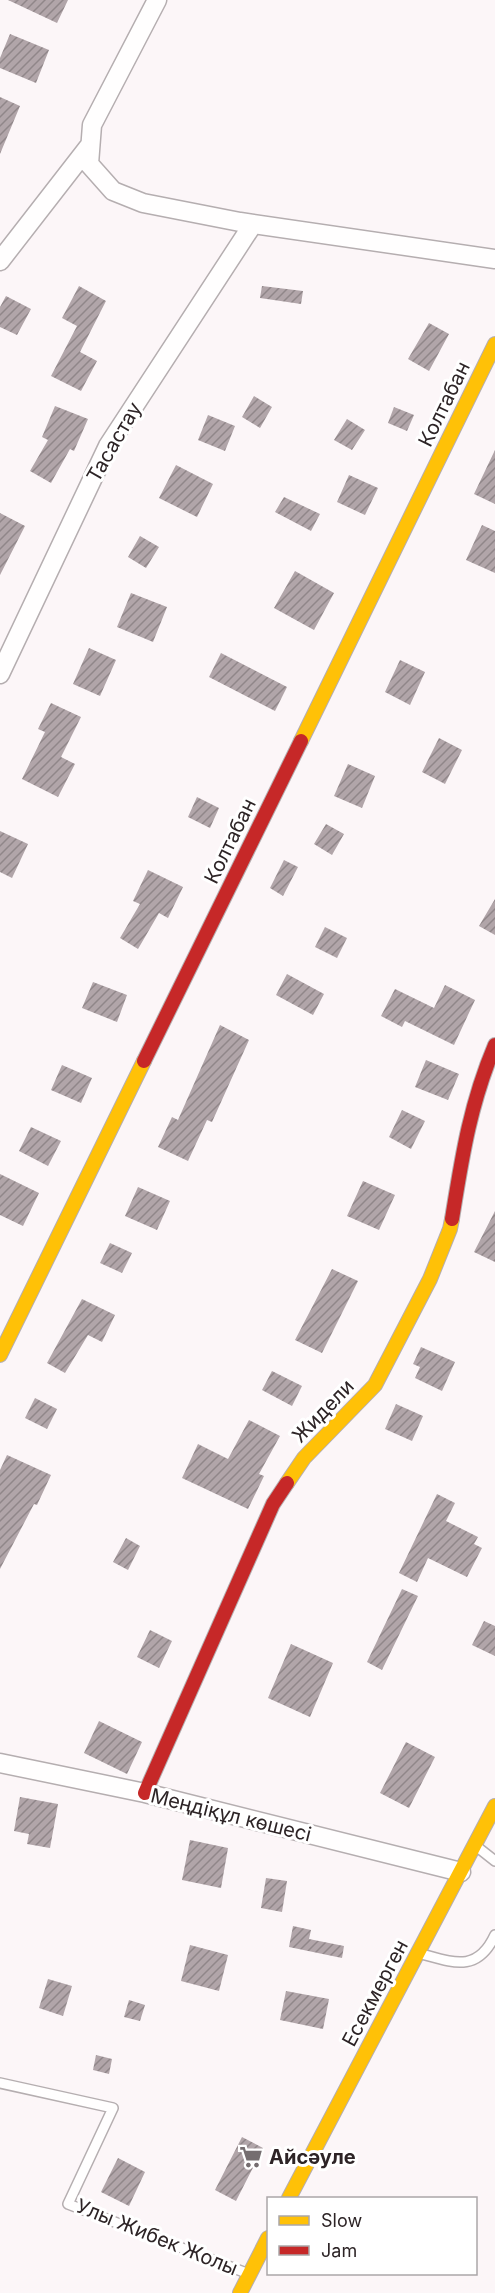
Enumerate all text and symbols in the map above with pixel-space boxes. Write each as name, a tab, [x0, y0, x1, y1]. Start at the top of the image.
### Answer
street label: Колтабан	[413, 358, 475, 450]
street label: Тасастау	[81, 398, 147, 486]
street label: Колтабан	[199, 795, 261, 887]
street label: Жидели	[287, 1374, 359, 1448]
street label: Меңдіқұл көшесі	[148, 1783, 314, 1847]
street label: Eсекмерген	[337, 1936, 413, 2050]
supermarket icon: Айсəyле	[238, 2144, 264, 2170]
place label: Айсəyле	[269, 2145, 356, 2169]
street label: Улы Жибек Жолы	[73, 2194, 241, 2280]
legend	[267, 2197, 477, 2275]
text: Slow	[321, 2210, 362, 2231]
text: Jam	[321, 2240, 357, 2261]

